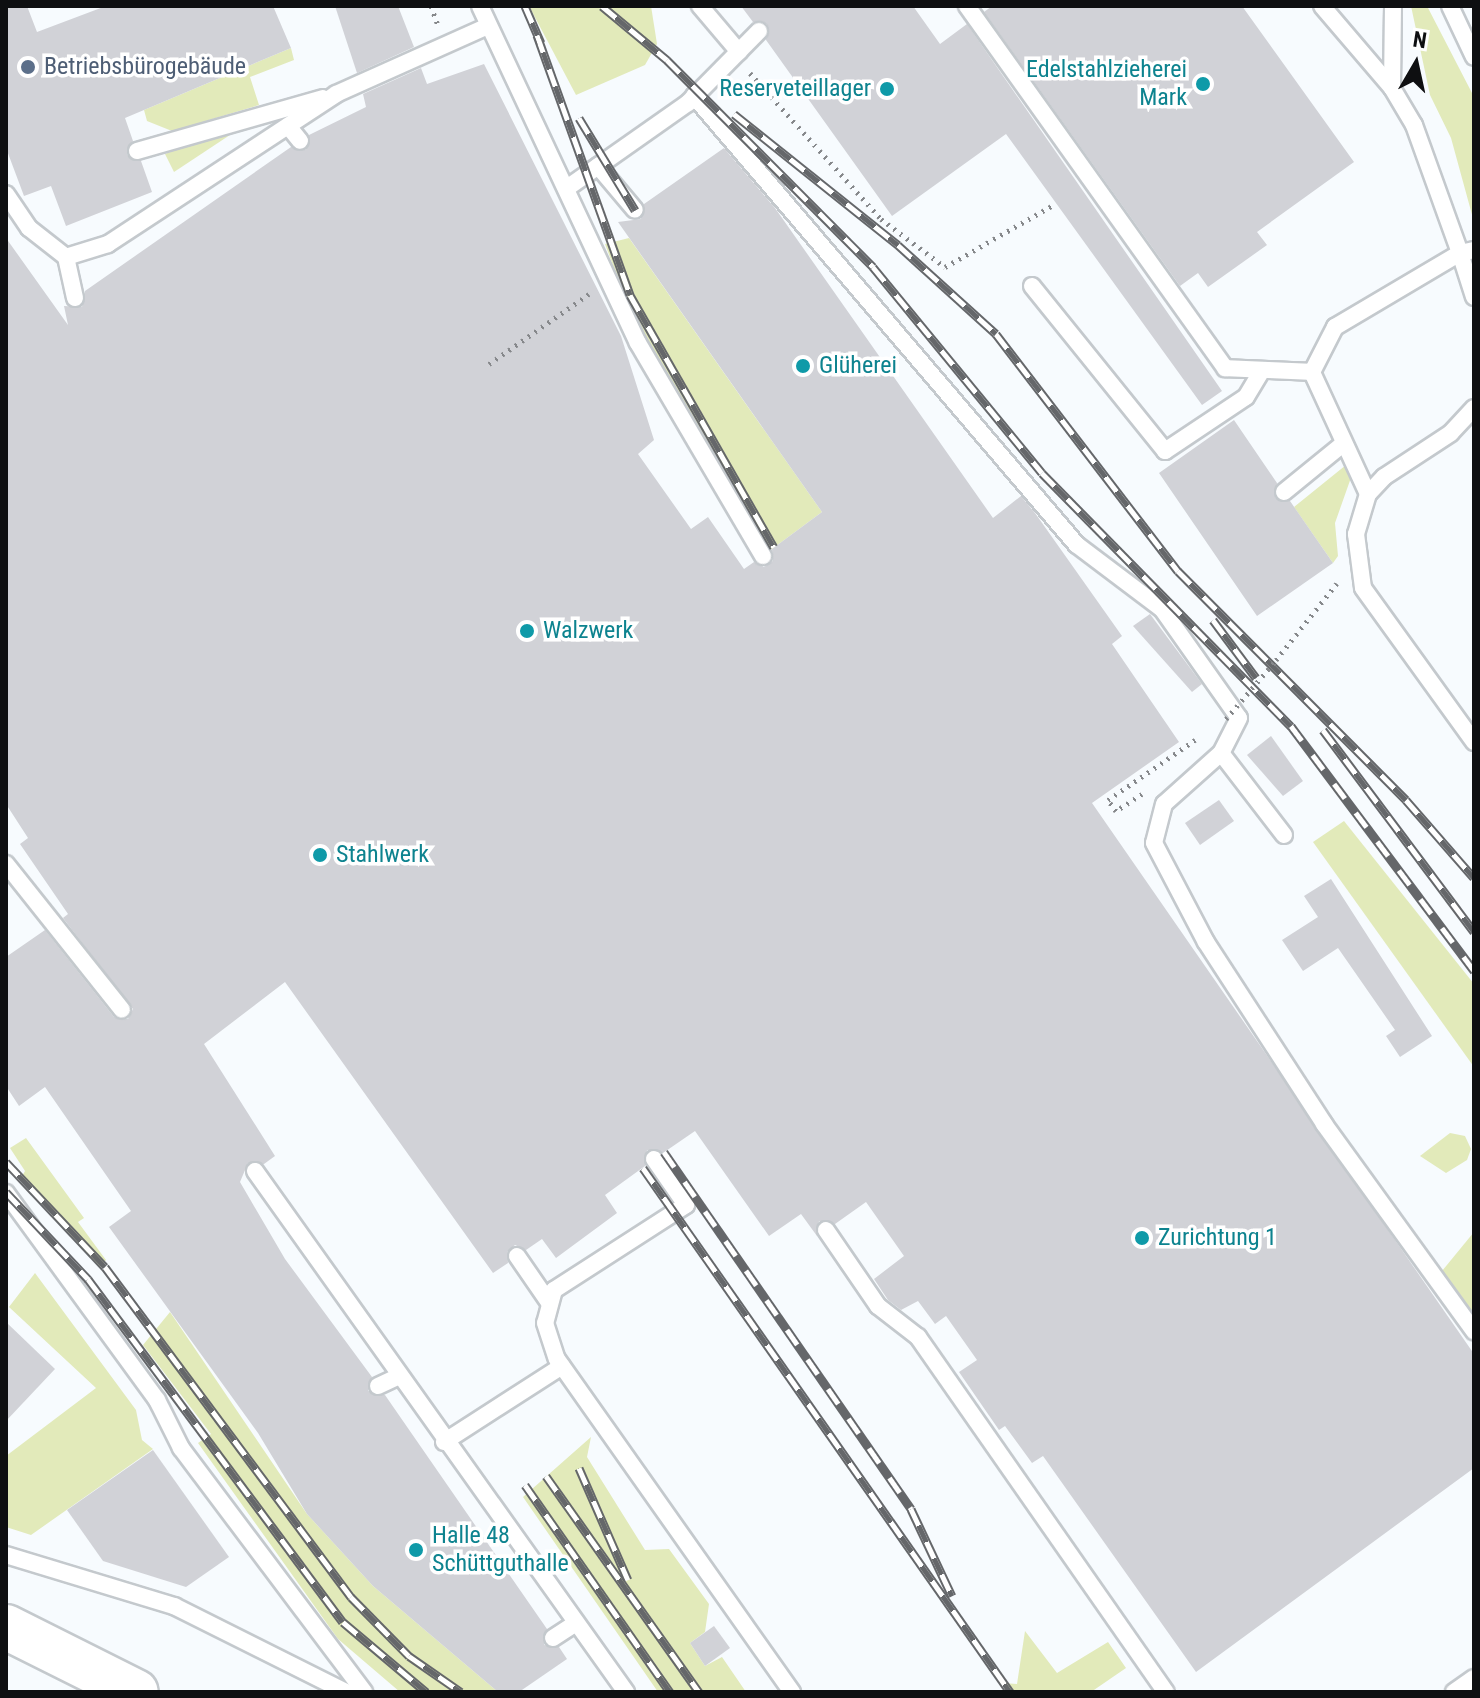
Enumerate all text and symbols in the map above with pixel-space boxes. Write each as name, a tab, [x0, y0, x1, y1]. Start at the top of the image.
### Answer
north arrow	[1376, 24, 1456, 104]
text: N	[1411, 26, 1428, 53]
place label: Betriebsbürogebäude	[44, 53, 246, 81]
place label: Edelstahlzieherei Mark	[1026, 56, 1187, 112]
marker: Betriebsbürogebäude	[19, 58, 37, 76]
place label: Reserveteillager	[719, 75, 871, 103]
marker: Edelstahlzieherei Mark	[1194, 75, 1212, 93]
marker: Reserveteillager	[878, 80, 896, 98]
place label: Glüherei	[819, 352, 897, 380]
marker: Glüherei	[794, 357, 812, 375]
place label: Walzwerk	[543, 617, 633, 645]
marker: Walzwerk	[518, 622, 536, 640]
place label: Stahlwerk	[336, 841, 429, 869]
marker: Stahlwerk	[311, 846, 329, 864]
place label: Zurichtung 1	[1158, 1224, 1277, 1252]
marker: Zurichtung 1	[1133, 1229, 1151, 1247]
place label: Halle 48 Schüttguthalle	[432, 1522, 569, 1578]
marker: Halle 48 Schüttguthalle	[407, 1541, 425, 1559]

